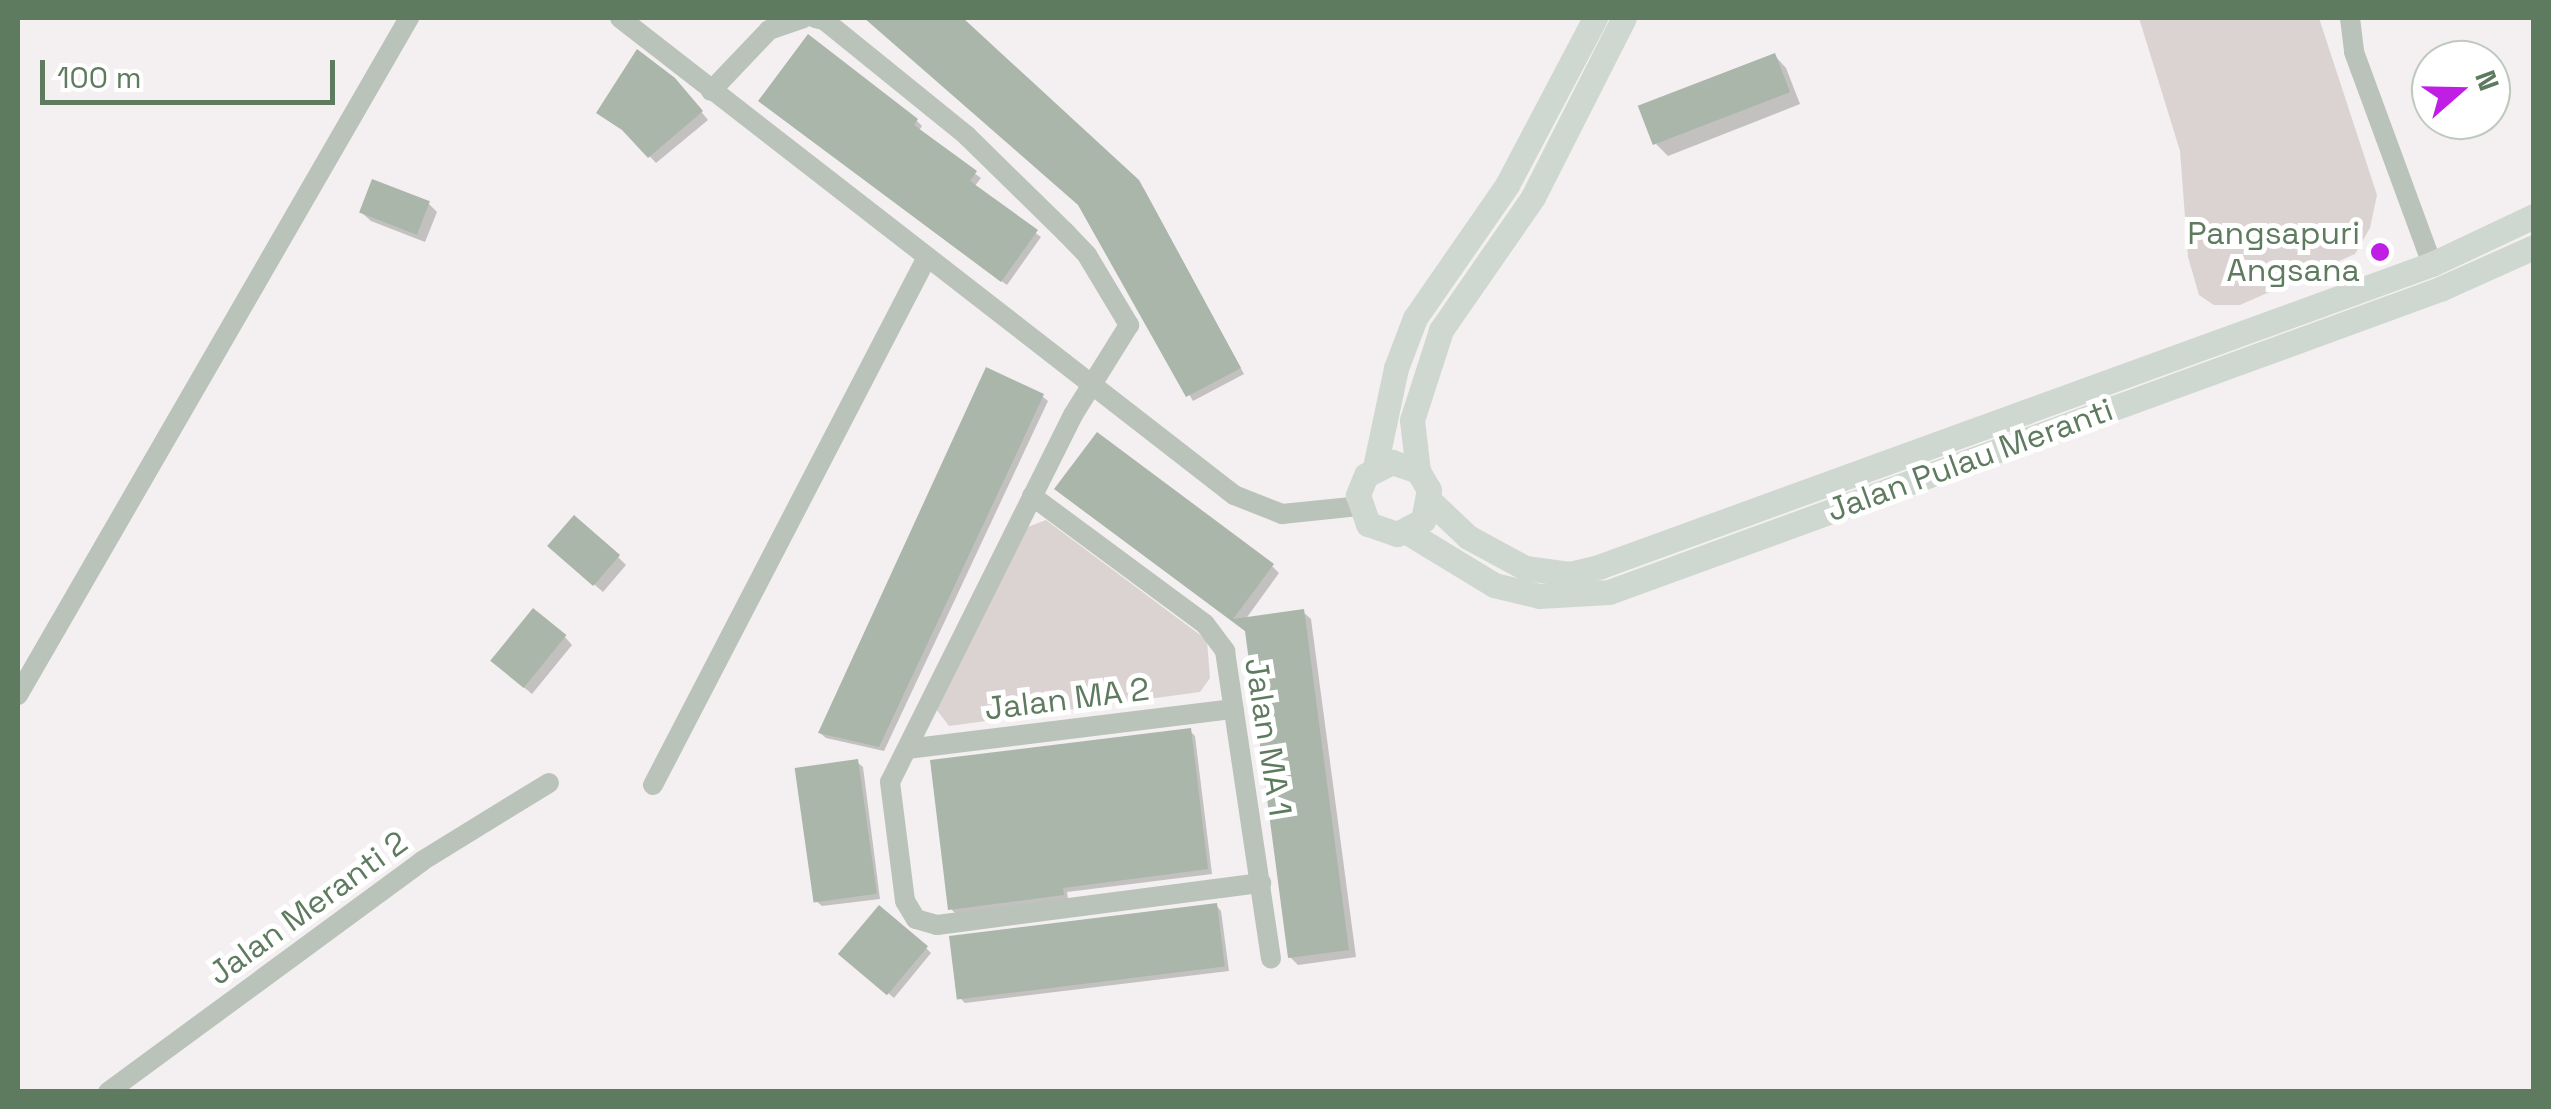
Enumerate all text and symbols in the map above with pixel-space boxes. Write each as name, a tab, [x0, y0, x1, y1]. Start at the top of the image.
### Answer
scale bar	[45, 40, 340, 102]
north arrow	[2411, 40, 2511, 140]
text: 100 m	[57, 58, 142, 97]
text: N	[2467, 65, 2507, 95]
place label: Pangsapuri Angsana	[2187, 215, 2360, 290]
marker: Pangsapuri Angsana	[2369, 241, 2391, 263]
street label: Jalan Pulau Meranti	[1822, 390, 2118, 530]
street label: Jalan MA 1	[1237, 655, 1299, 819]
street label: Jalan MA 2	[982, 670, 1152, 728]
street label: Jalan Meranti 2	[201, 823, 415, 993]

